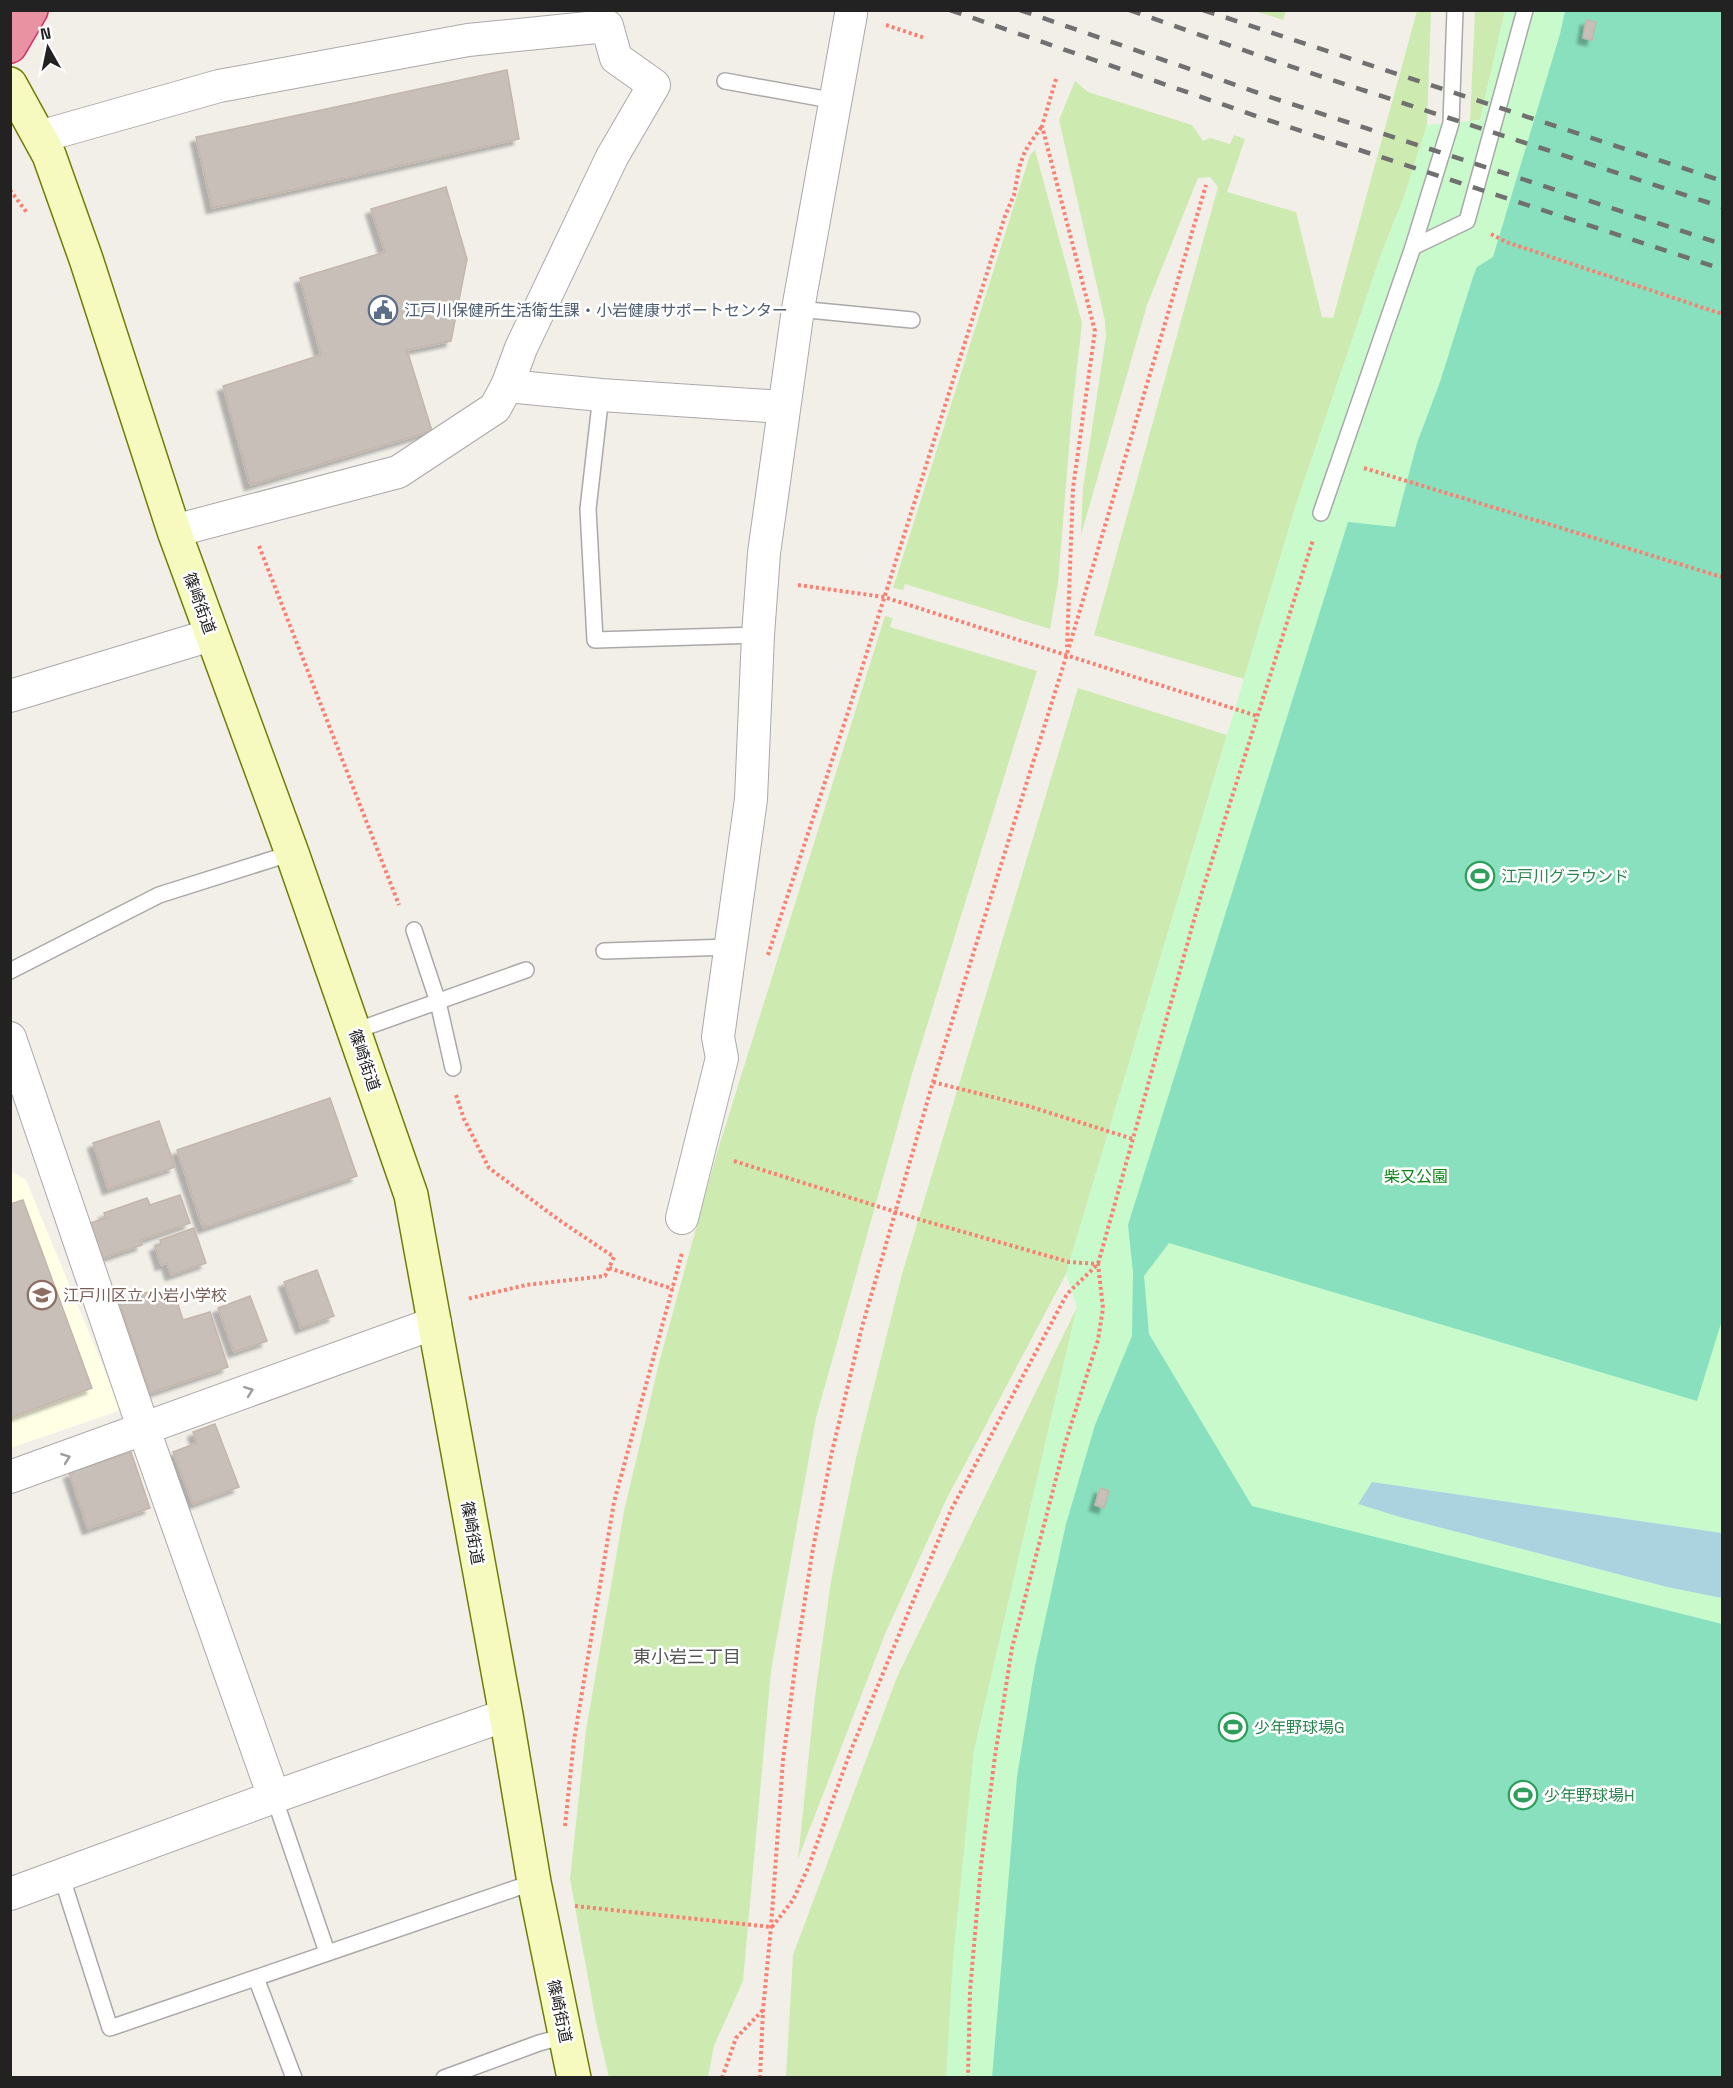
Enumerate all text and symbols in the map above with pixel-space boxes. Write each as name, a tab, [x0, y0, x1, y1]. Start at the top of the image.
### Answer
north arrow	[18, 18, 78, 78]
text: N	[39, 22, 53, 45]
public building icon: 江戸川保健所生活衛生課・小岩健康サポートセンター	[367, 294, 399, 326]
place label: 江戸川保健所生活衛生課・小岩健康サポートセンター	[404, 300, 788, 321]
street label: 篠崎街道	[179, 570, 220, 637]
sports icon: 江戸川グラウンド	[1464, 860, 1496, 892]
place label: 江戸川グラウンド	[1501, 866, 1629, 887]
street label: 篠崎街道	[344, 1026, 385, 1094]
park label: 柴又公園	[1384, 1166, 1448, 1187]
school or university icon: 江戸川区立 小岩小学校	[26, 1279, 58, 1311]
place label: 江戸川区立 小岩小学校	[63, 1285, 227, 1306]
one-way arrow	[243, 1386, 254, 1399]
one-way arrow	[60, 1452, 70, 1465]
street label: 篠崎街道	[457, 1500, 488, 1566]
district label: 東小岩三丁目	[633, 1645, 741, 1668]
sports icon: 少年野球場G	[1217, 1711, 1249, 1743]
place label: 少年野球場G	[1254, 1717, 1345, 1738]
sports icon: 少年野球場H	[1507, 1779, 1539, 1811]
place label: 少年野球場H	[1544, 1785, 1635, 1806]
street label: 篠崎街道	[543, 1978, 576, 2045]

